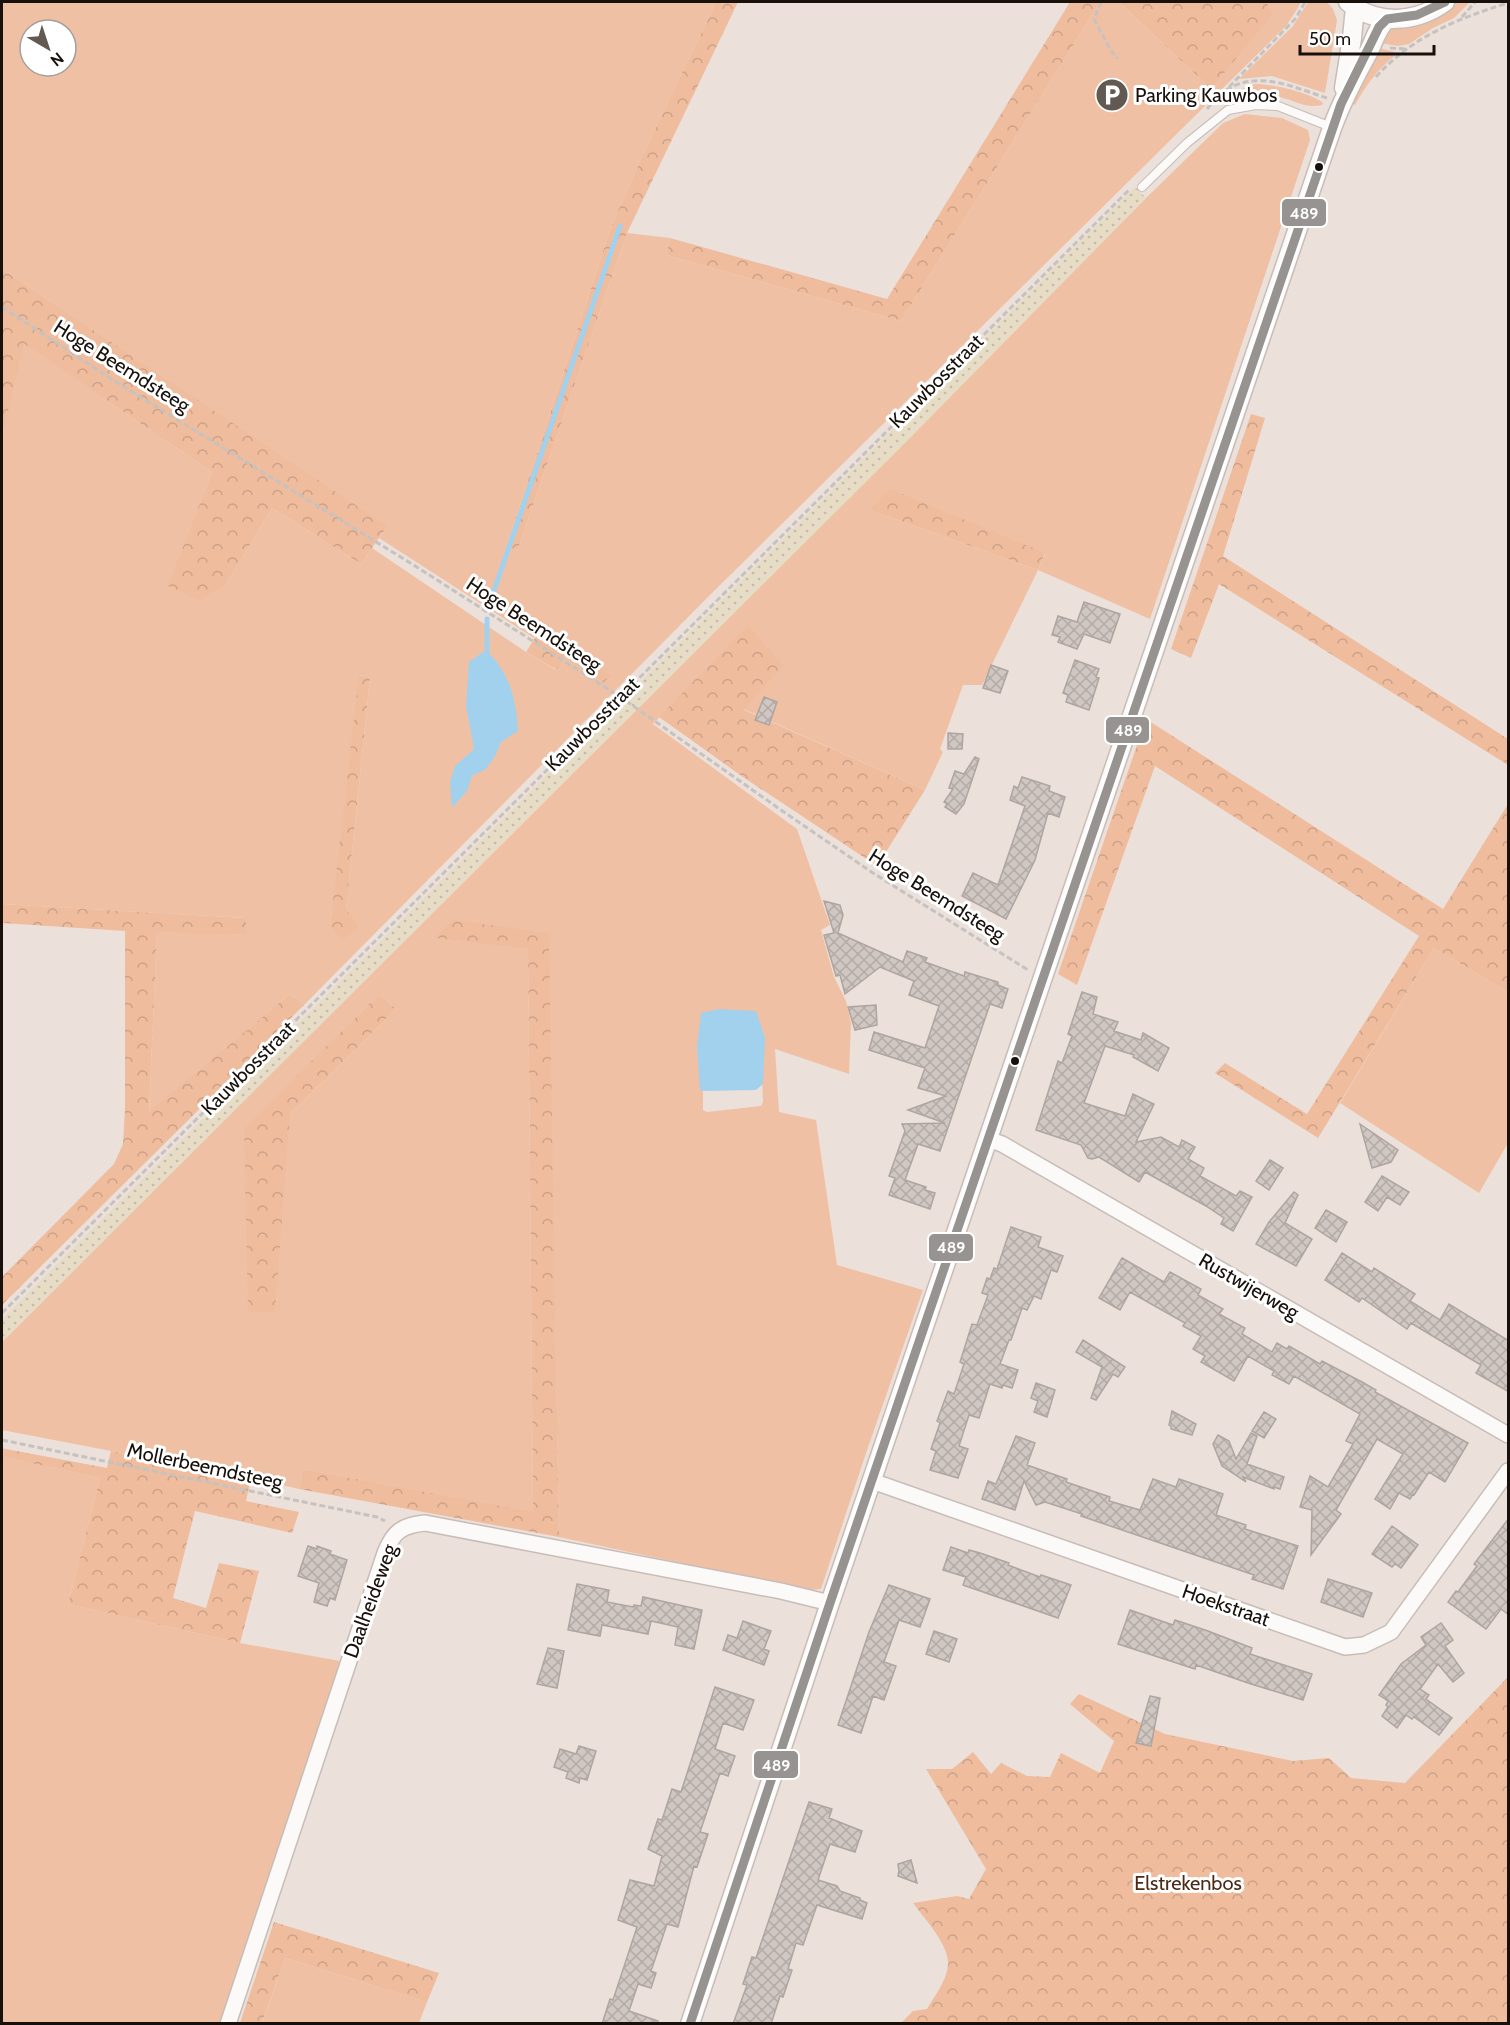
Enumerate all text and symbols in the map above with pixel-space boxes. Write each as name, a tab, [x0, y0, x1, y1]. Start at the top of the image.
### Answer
north arrow	[18, 18, 78, 78]
scale bar	[1300, 18, 1434, 56]
text: 50 m	[1309, 28, 1351, 50]
text: N	[47, 48, 67, 70]
parking icon: Parking Kauwbos	[1094, 77, 1130, 113]
place label: Parking Kauwbos	[1135, 83, 1277, 107]
unlabelled marker	[1313, 161, 1325, 173]
line badge: 489	[1281, 198, 1327, 227]
text: 489	[1290, 204, 1318, 223]
street label: Hoge Beemdsteeg	[49, 314, 195, 418]
street label: Kauwbosstraat	[884, 329, 988, 433]
street label: Hoge Beemdsteeg	[462, 571, 607, 677]
street label: Kauwbosstraat	[540, 672, 644, 776]
line badge: 489	[1105, 716, 1150, 744]
text: 489	[1114, 721, 1142, 740]
street label: Hoge Beemdsteeg	[864, 843, 1010, 947]
street label: Kauwbosstraat	[196, 1016, 300, 1120]
unlabelled marker	[1009, 1055, 1021, 1067]
line badge: 489	[928, 1233, 974, 1262]
text: 489	[937, 1238, 965, 1257]
street label: Rustwijerweg	[1195, 1248, 1304, 1325]
street label: Mollerbeemdsteeg	[125, 1438, 286, 1494]
street label: Daalheideweg	[338, 1540, 402, 1661]
street label: Hoekstraat	[1179, 1579, 1273, 1631]
line badge: 489	[753, 1750, 799, 1779]
text: 489	[762, 1756, 790, 1775]
park label: Elstrekenbos	[1134, 1871, 1242, 1895]

